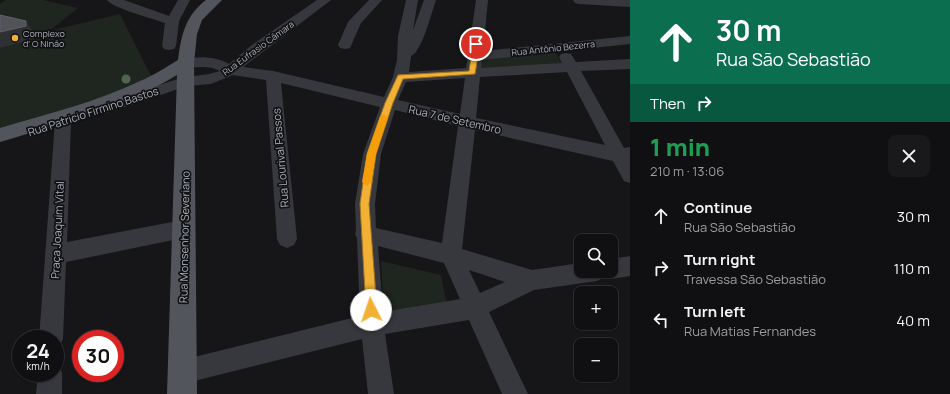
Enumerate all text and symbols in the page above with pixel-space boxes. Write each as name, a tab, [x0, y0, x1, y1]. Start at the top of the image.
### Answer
text: 30 m	[716, 11, 781, 49]
icon: ahead	[650, 16, 702, 68]
street label: Rua Eufrasio Câmara	[220, 18, 296, 78]
place label: Complexo d' O Ninão	[23, 27, 65, 50]
pin	[459, 27, 493, 61]
marker: Complexo d' O Ninão	[10, 33, 20, 43]
icon: arrive	[465, 33, 487, 55]
street label: Rua Antônio Bezerra	[511, 37, 595, 59]
text: Rua São Sebastião	[716, 47, 871, 71]
street label: Rua Patricio Firmino Bastos	[26, 83, 160, 139]
icon: right	[693, 92, 715, 114]
text: Then	[650, 93, 685, 114]
street label: Rua 7 de Setembro	[407, 101, 503, 137]
street label: Rua Lourival Passos	[268, 108, 292, 208]
text: 1 min	[650, 130, 710, 163]
button: close	[888, 135, 930, 177]
text: 210 m · 13:06	[650, 162, 724, 180]
street label: Rua Monsenhor Severiano	[175, 170, 193, 303]
street label: Praça Joaquim Vital	[47, 181, 67, 279]
text: Continue	[684, 197, 752, 218]
icon: ahead	[650, 205, 672, 227]
text: 30 m	[897, 206, 930, 227]
text: Rua São Sebastião	[684, 218, 796, 236]
map controls	[574, 234, 618, 382]
button: search	[574, 234, 618, 278]
text: Turn right	[684, 249, 755, 270]
icon: right	[650, 257, 672, 279]
text: 110 m	[893, 258, 930, 279]
text: Travessa São Sebastião	[684, 270, 826, 288]
button: +	[574, 286, 618, 330]
position arrow	[350, 289, 392, 331]
text: Turn left	[684, 301, 746, 322]
icon: left	[650, 309, 672, 331]
text: 40 m	[896, 310, 930, 331]
text: Rua Matias Fernandes	[684, 322, 816, 340]
speed limit sign: 30	[72, 330, 124, 382]
text: 24	[26, 337, 50, 364]
button: −	[574, 338, 618, 382]
text: km/h	[26, 359, 50, 373]

